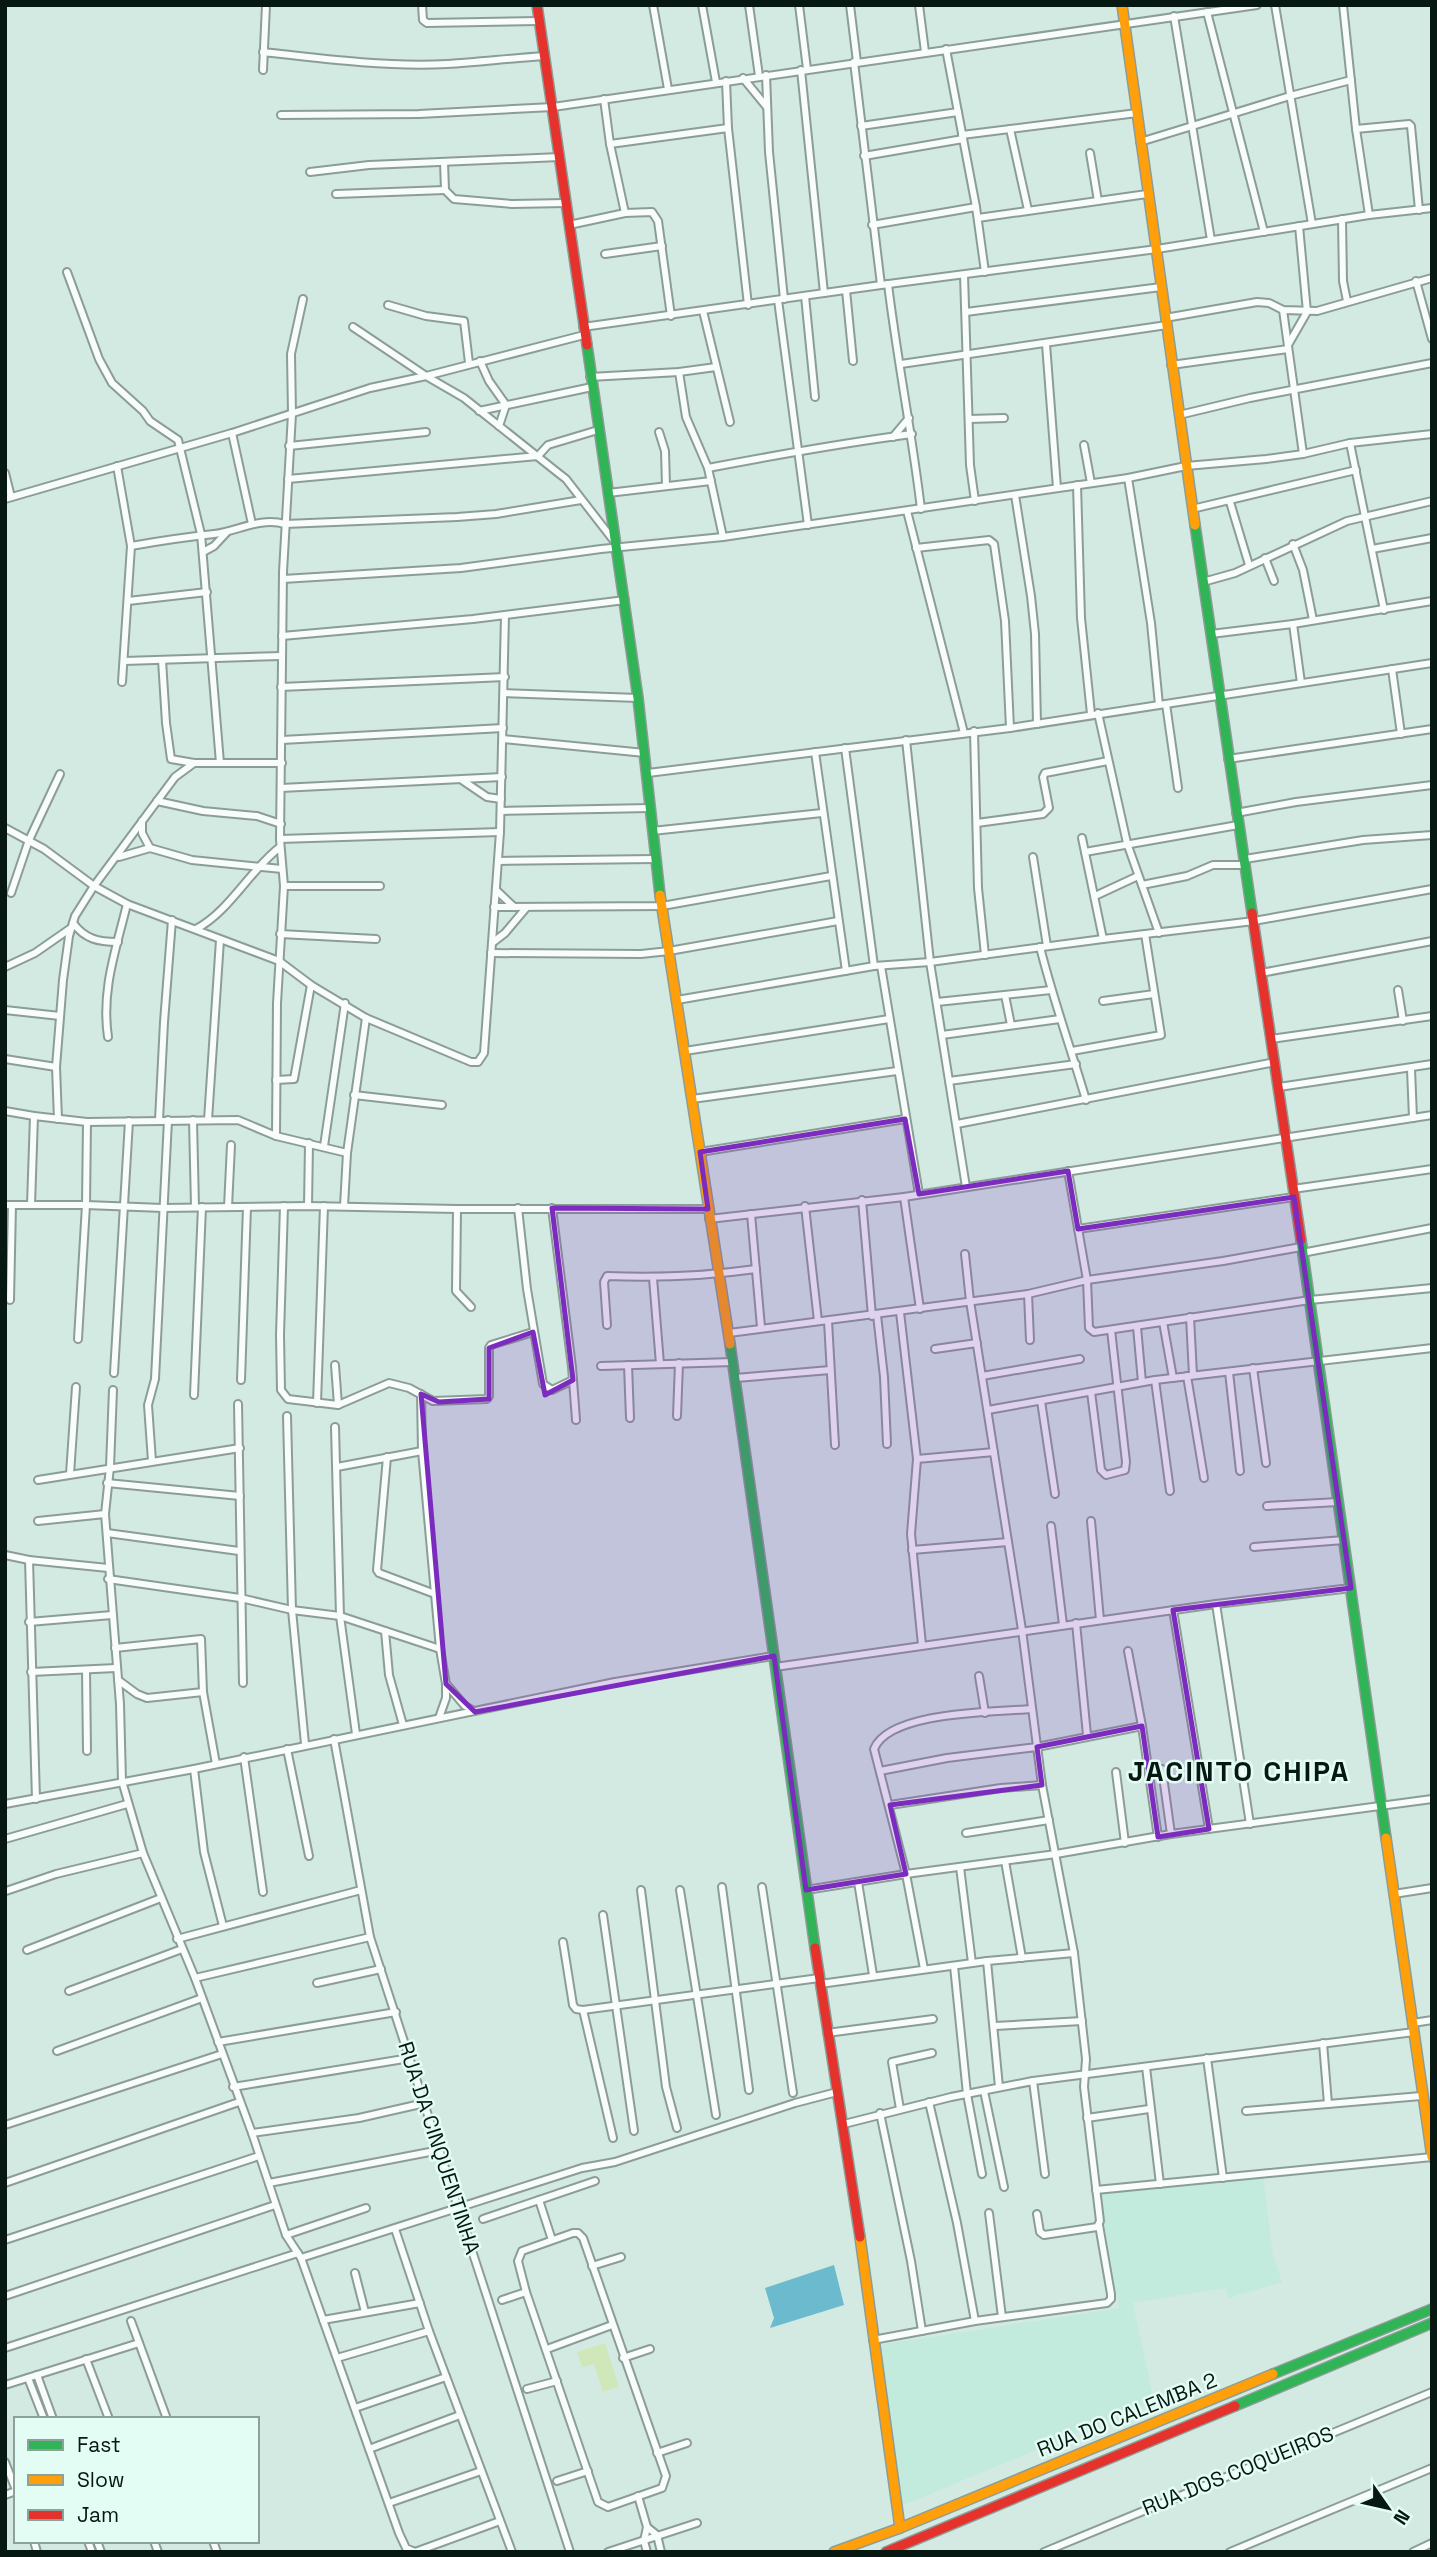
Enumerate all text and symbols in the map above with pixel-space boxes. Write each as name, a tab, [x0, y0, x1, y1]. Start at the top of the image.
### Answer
district label: JACINTO CHIPA	[1128, 1753, 1350, 1789]
street label: RUA DA CINQUENTINHA	[392, 2038, 487, 2258]
street label: RUA DO CALEMBA 2	[1033, 2366, 1221, 2463]
legend	[14, 2417, 259, 2543]
street label: RUA DOS COQUEIROS	[1138, 2420, 1338, 2521]
text: Fast	[77, 2431, 121, 2458]
text: Slow	[77, 2466, 125, 2493]
north arrow	[1353, 2473, 1423, 2543]
text: Jam	[77, 2501, 119, 2528]
text: N	[1388, 2505, 1416, 2529]

